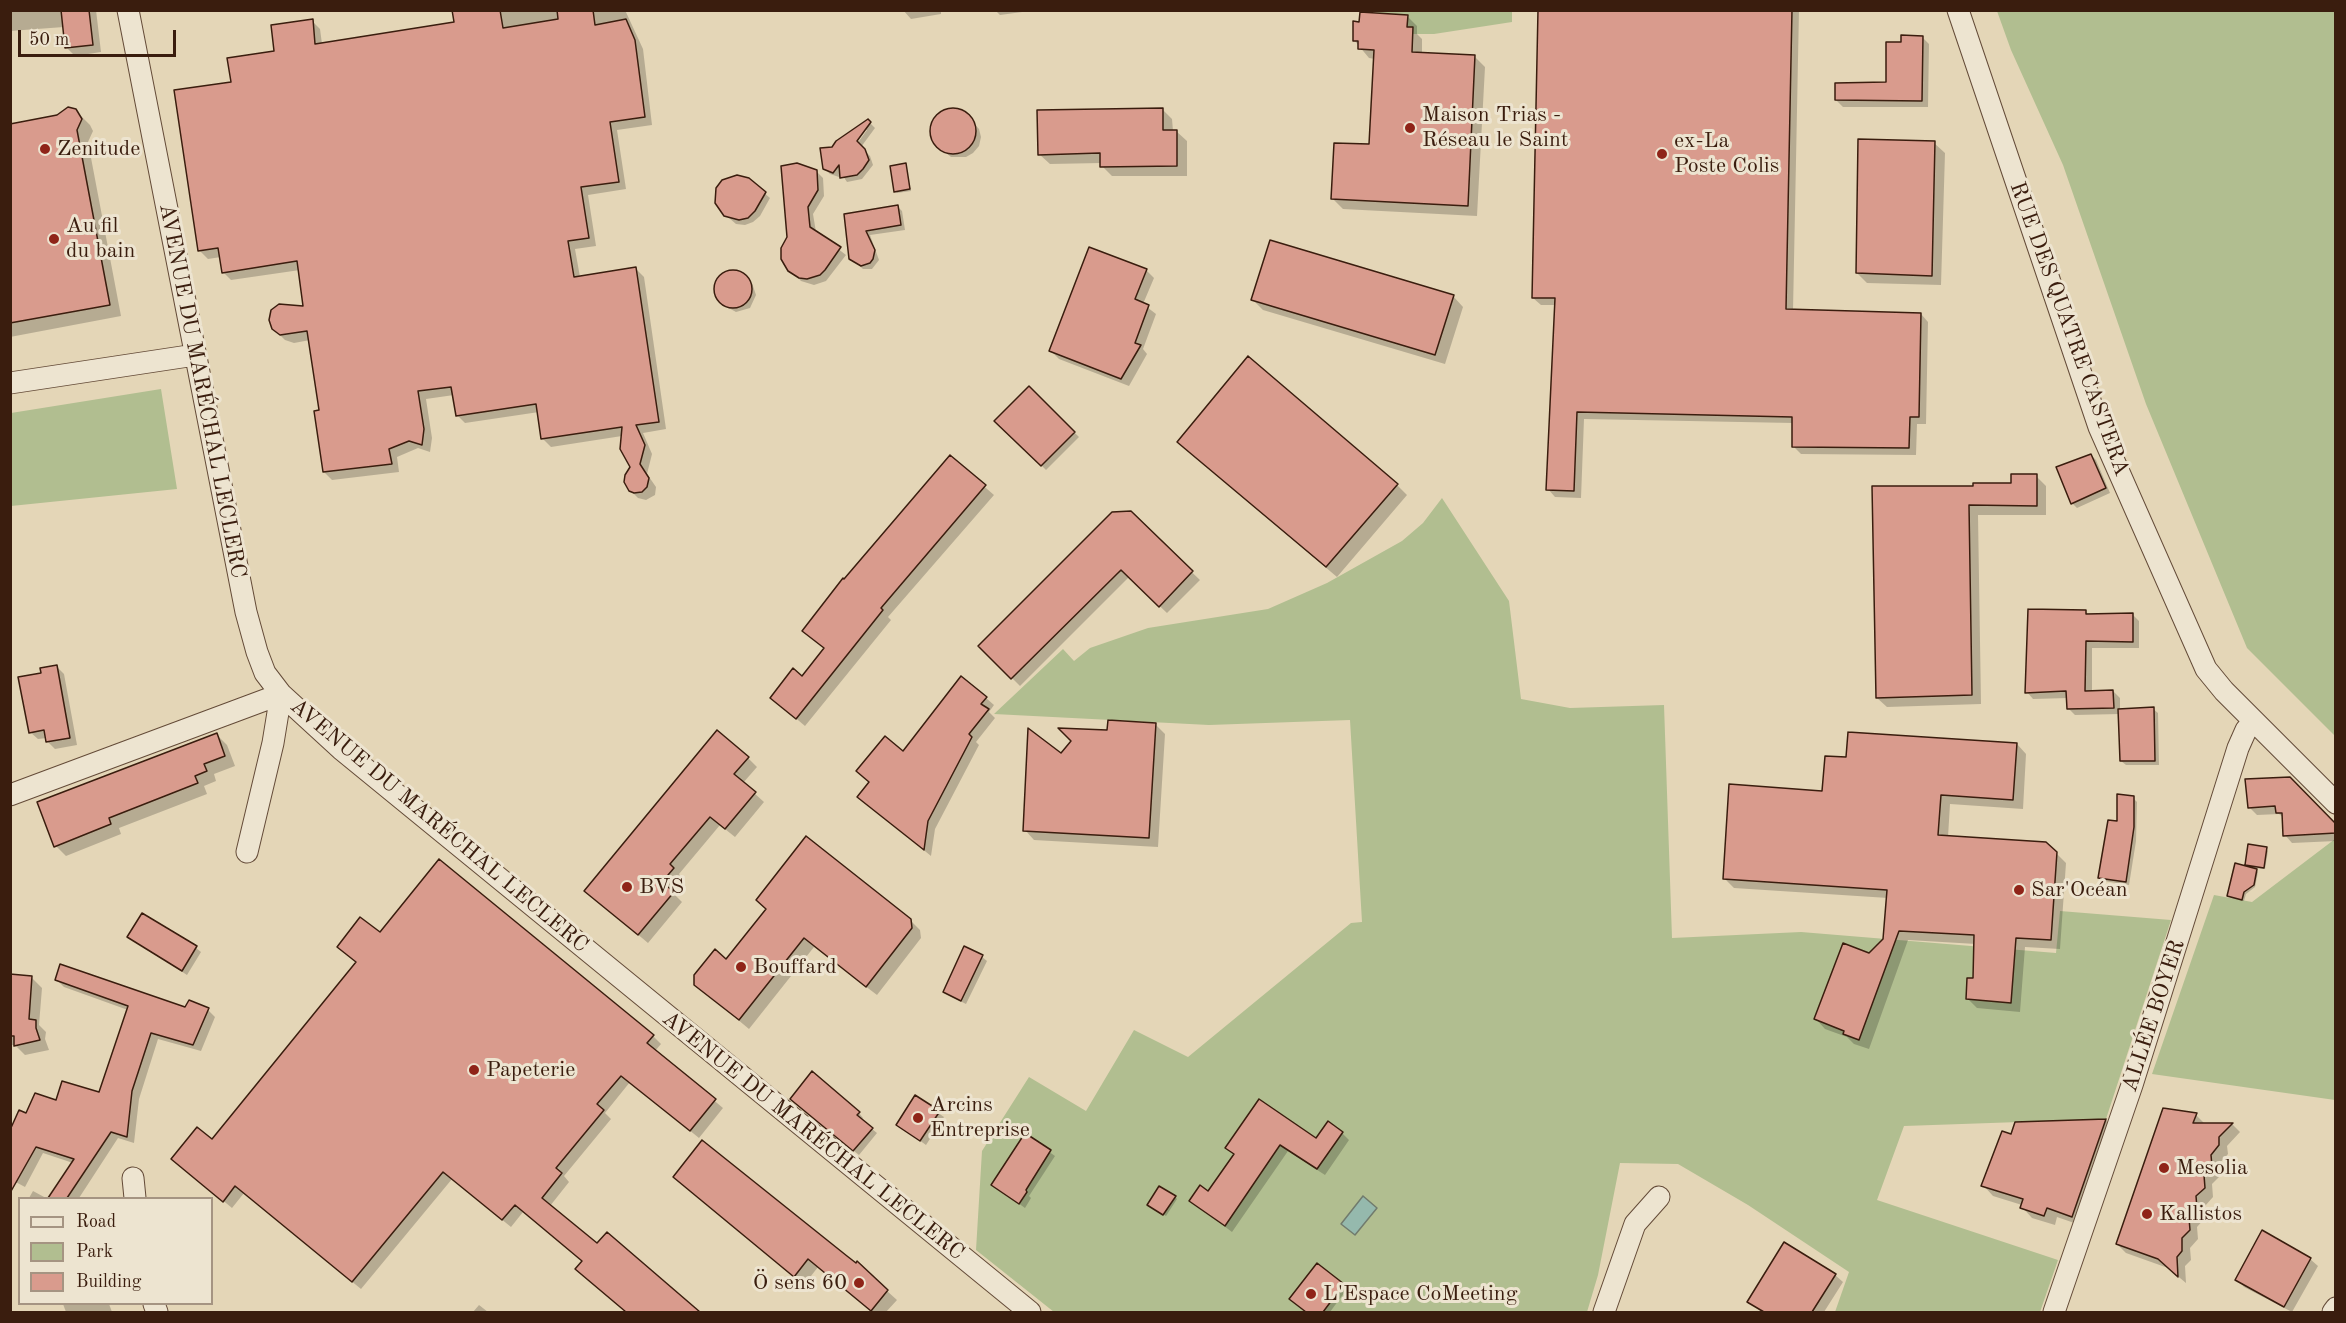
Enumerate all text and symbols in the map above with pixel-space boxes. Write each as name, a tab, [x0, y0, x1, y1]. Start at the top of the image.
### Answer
scale bar	[21, 18, 178, 56]
text: 50 m	[29, 31, 69, 49]
place label: Maison Trias - Réseau le Saint	[1422, 102, 1569, 154]
marker: Maison Trias - Réseau le Saint	[1403, 121, 1417, 135]
place label: ex-La Poste Colis	[1674, 128, 1779, 180]
place label: Zenitude	[57, 136, 140, 162]
marker: Zenitude	[38, 142, 52, 156]
marker: ex-La Poste Colis	[1655, 147, 1669, 161]
street label: RUE DES QUATRE CASTERA	[2003, 178, 2135, 480]
street label: AVENUE DU MARÉCHAL LECLERC	[153, 201, 251, 581]
place label: Au fil du bain	[66, 213, 135, 264]
marker: Au fil du bain	[47, 232, 61, 246]
street label: AVENUE DU MARÉCHAL LECLERC	[284, 693, 594, 959]
place label: BVS	[639, 874, 684, 900]
place label: Sar'Océan	[2031, 877, 2128, 903]
marker: BVS	[620, 880, 634, 894]
marker: Sar'Océan	[2012, 883, 2026, 897]
street label: ALLÉE BOYER	[2117, 936, 2191, 1096]
place label: Bouffard	[753, 954, 837, 980]
marker: Bouffard	[734, 960, 748, 974]
street label: AVENUE DU MARÉCHAL LECLERC	[657, 1006, 969, 1266]
place label: Papeterie	[486, 1057, 575, 1083]
marker: Papeterie	[467, 1063, 481, 1077]
place label: Arcins Entreprise	[930, 1092, 1030, 1144]
marker: Arcins Entreprise	[911, 1111, 925, 1125]
place label: Mesolia	[2176, 1155, 2248, 1181]
marker: Mesolia	[2157, 1161, 2171, 1175]
legend	[18, 1197, 213, 1305]
place label: Kallistos	[2159, 1201, 2242, 1227]
marker: Kallistos	[2140, 1207, 2154, 1221]
text: Road	[76, 1213, 116, 1231]
text: Park	[76, 1243, 113, 1261]
place label: Ö sens 60	[753, 1270, 847, 1296]
text: Building	[76, 1273, 141, 1291]
marker: Ö sens 60	[852, 1276, 866, 1290]
place label: L'Espace CoMeeting	[1323, 1281, 1518, 1307]
marker: L'Espace CoMeeting	[1304, 1287, 1318, 1301]

